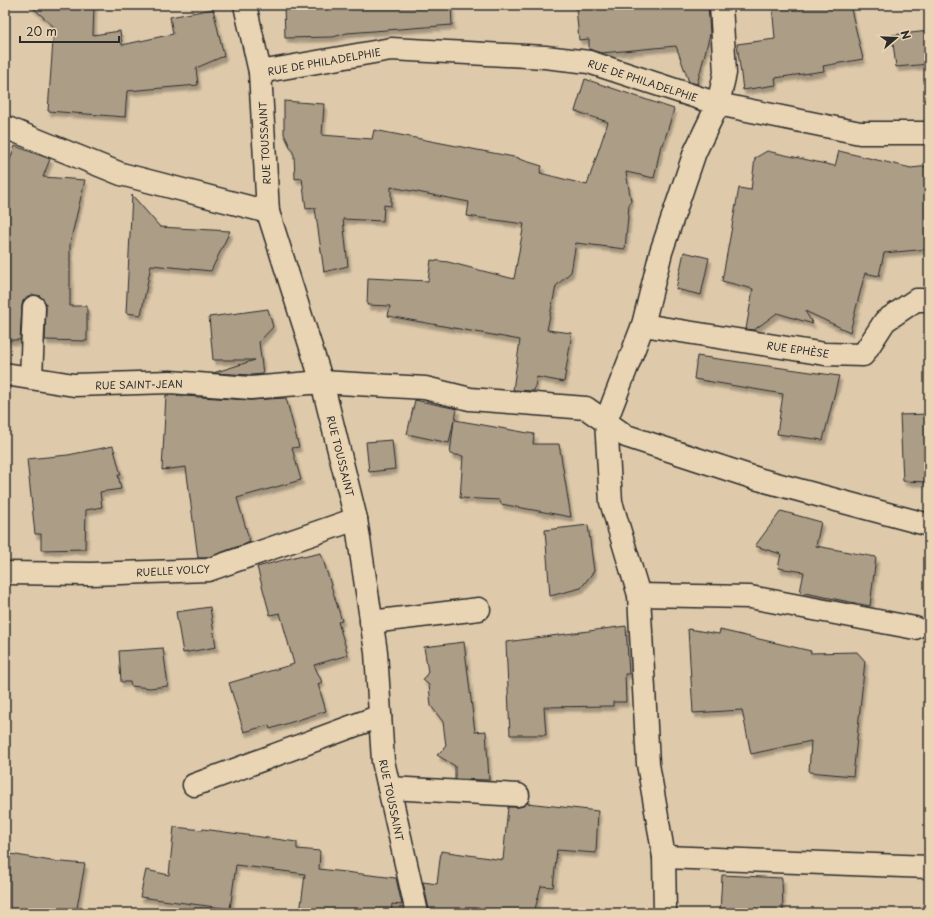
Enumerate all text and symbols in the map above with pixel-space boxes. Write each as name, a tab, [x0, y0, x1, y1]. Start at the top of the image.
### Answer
scale bar	[20, 18, 119, 44]
north arrow	[876, 18, 916, 58]
text: 20 m	[26, 22, 57, 40]
text: N	[896, 28, 915, 42]
street label: RUE DE PHILADELPHIE	[266, 44, 382, 78]
street label: RUE DE PHILADELPHIE	[586, 55, 700, 105]
street label: RUE TOUSSAINT	[254, 101, 274, 185]
street label: RUE EPHÈSE	[766, 337, 830, 361]
street label: RUE SAINT-JEAN	[95, 376, 183, 392]
street label: RUE TOUSSAINT	[324, 414, 358, 498]
street label: RUELLE VOLCY	[136, 561, 211, 579]
street label: RUE TOUSSAINT	[376, 758, 408, 842]

